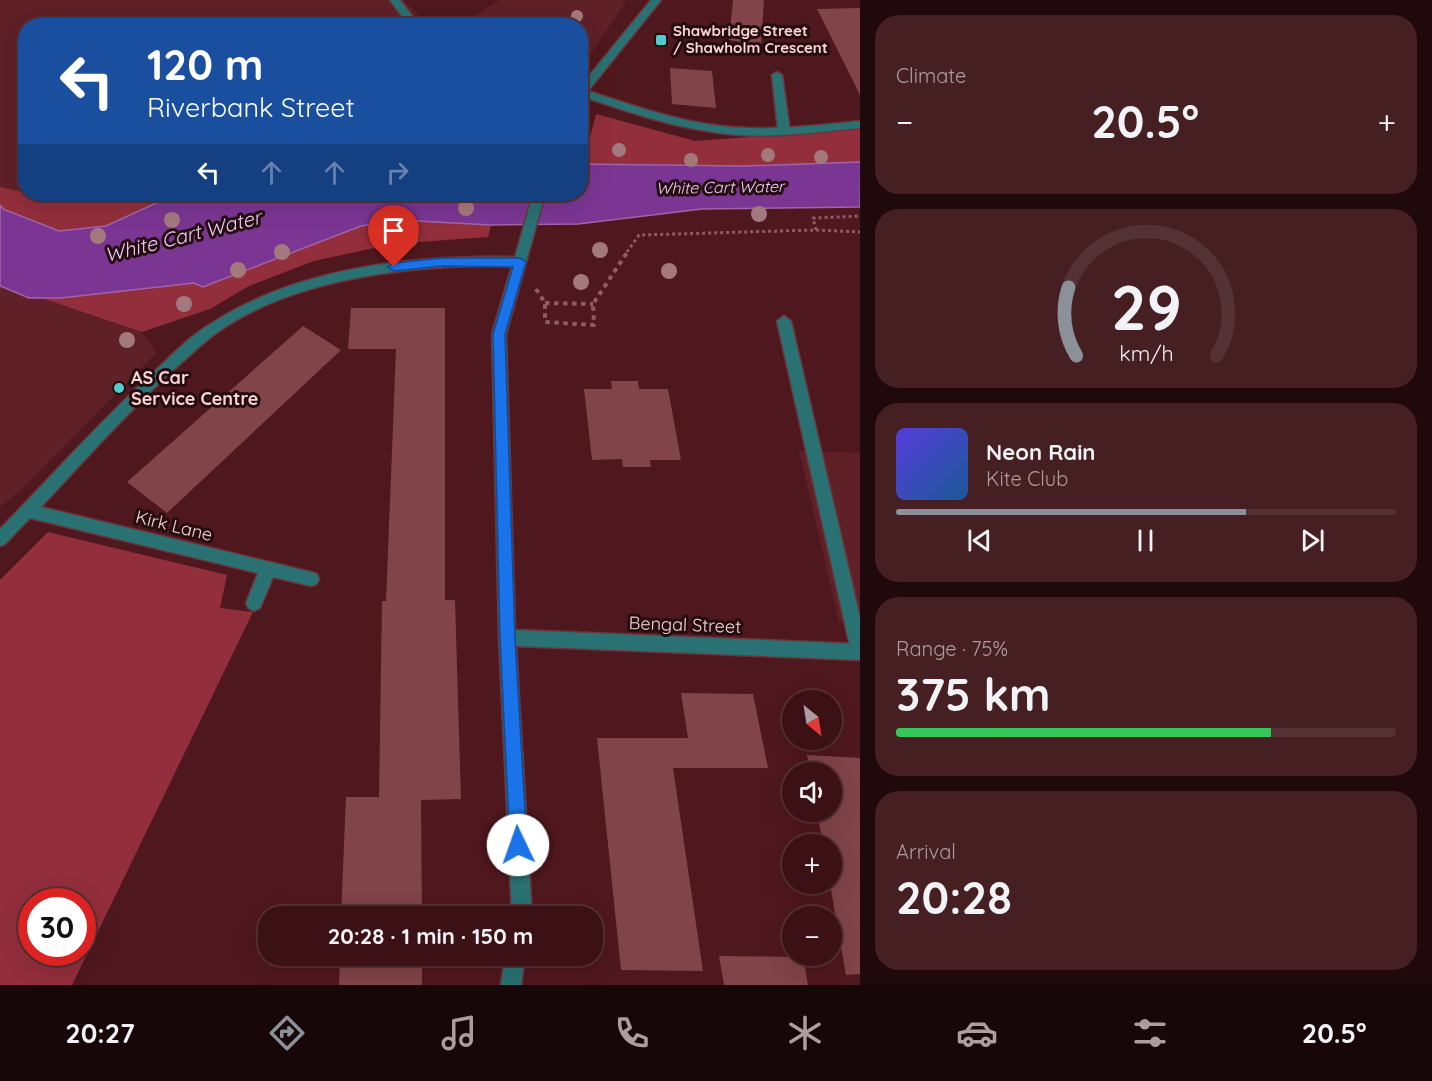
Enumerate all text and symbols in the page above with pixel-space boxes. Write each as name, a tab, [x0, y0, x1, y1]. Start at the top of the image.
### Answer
place label: Shawbridge Street / Shawholm Crescent	[673, 21, 828, 57]
marker: Shawbridge Street / Shawholm Crescent	[654, 33, 668, 47]
text: 120 m	[147, 38, 264, 91]
icon: left	[48, 42, 126, 120]
text: Climate	[896, 63, 966, 88]
text: Riverbank Street	[147, 90, 355, 124]
text: 20.5°	[1091, 93, 1199, 149]
text: −	[896, 101, 913, 142]
text: +	[1377, 101, 1396, 142]
icon: left	[192, 156, 225, 189]
icon: ahead	[255, 156, 288, 189]
icon: ahead	[318, 156, 351, 189]
icon: right	[381, 156, 414, 189]
water label: White Cart Water	[656, 176, 786, 198]
water label: White Cart Water	[102, 203, 266, 267]
pin	[368, 205, 419, 267]
icon: arrive	[377, 214, 410, 247]
text: 29	[1111, 268, 1181, 346]
text: km/h	[1119, 340, 1173, 366]
place label: AS Car Service Centre	[131, 366, 259, 410]
marker: AS Car Service Centre	[112, 381, 126, 395]
text: Neon Rain	[986, 438, 1095, 466]
text: Kite Club	[986, 466, 1068, 491]
street label: Kirk Lane	[133, 505, 215, 546]
icon: previous	[963, 524, 996, 557]
icon: pause	[1129, 524, 1162, 557]
icon: next	[1296, 524, 1329, 557]
street label: Bengal Street	[628, 611, 742, 638]
text: Range · 75%	[896, 636, 1008, 661]
text: 375 km	[896, 666, 1051, 722]
north arrow	[782, 690, 842, 750]
map controls	[782, 690, 842, 966]
button: sound	[782, 762, 842, 822]
position arrow	[486, 813, 550, 877]
button: +	[782, 834, 842, 894]
text: Arrival	[896, 839, 956, 864]
text: 20:28	[896, 869, 1012, 925]
speed limit sign: 30	[18, 888, 96, 966]
button: −	[782, 906, 842, 966]
text: 20:28 · 1 min · 150 m	[328, 922, 533, 950]
icon: directions	[266, 1012, 308, 1054]
icon: music	[438, 1012, 480, 1054]
icon: phone	[611, 1012, 653, 1054]
icon: climate	[784, 1012, 826, 1054]
icon: car	[956, 1012, 998, 1054]
icon: filters	[1129, 1012, 1171, 1054]
text: 20:27	[65, 1016, 135, 1050]
text: 20.5°	[1302, 1016, 1367, 1050]

